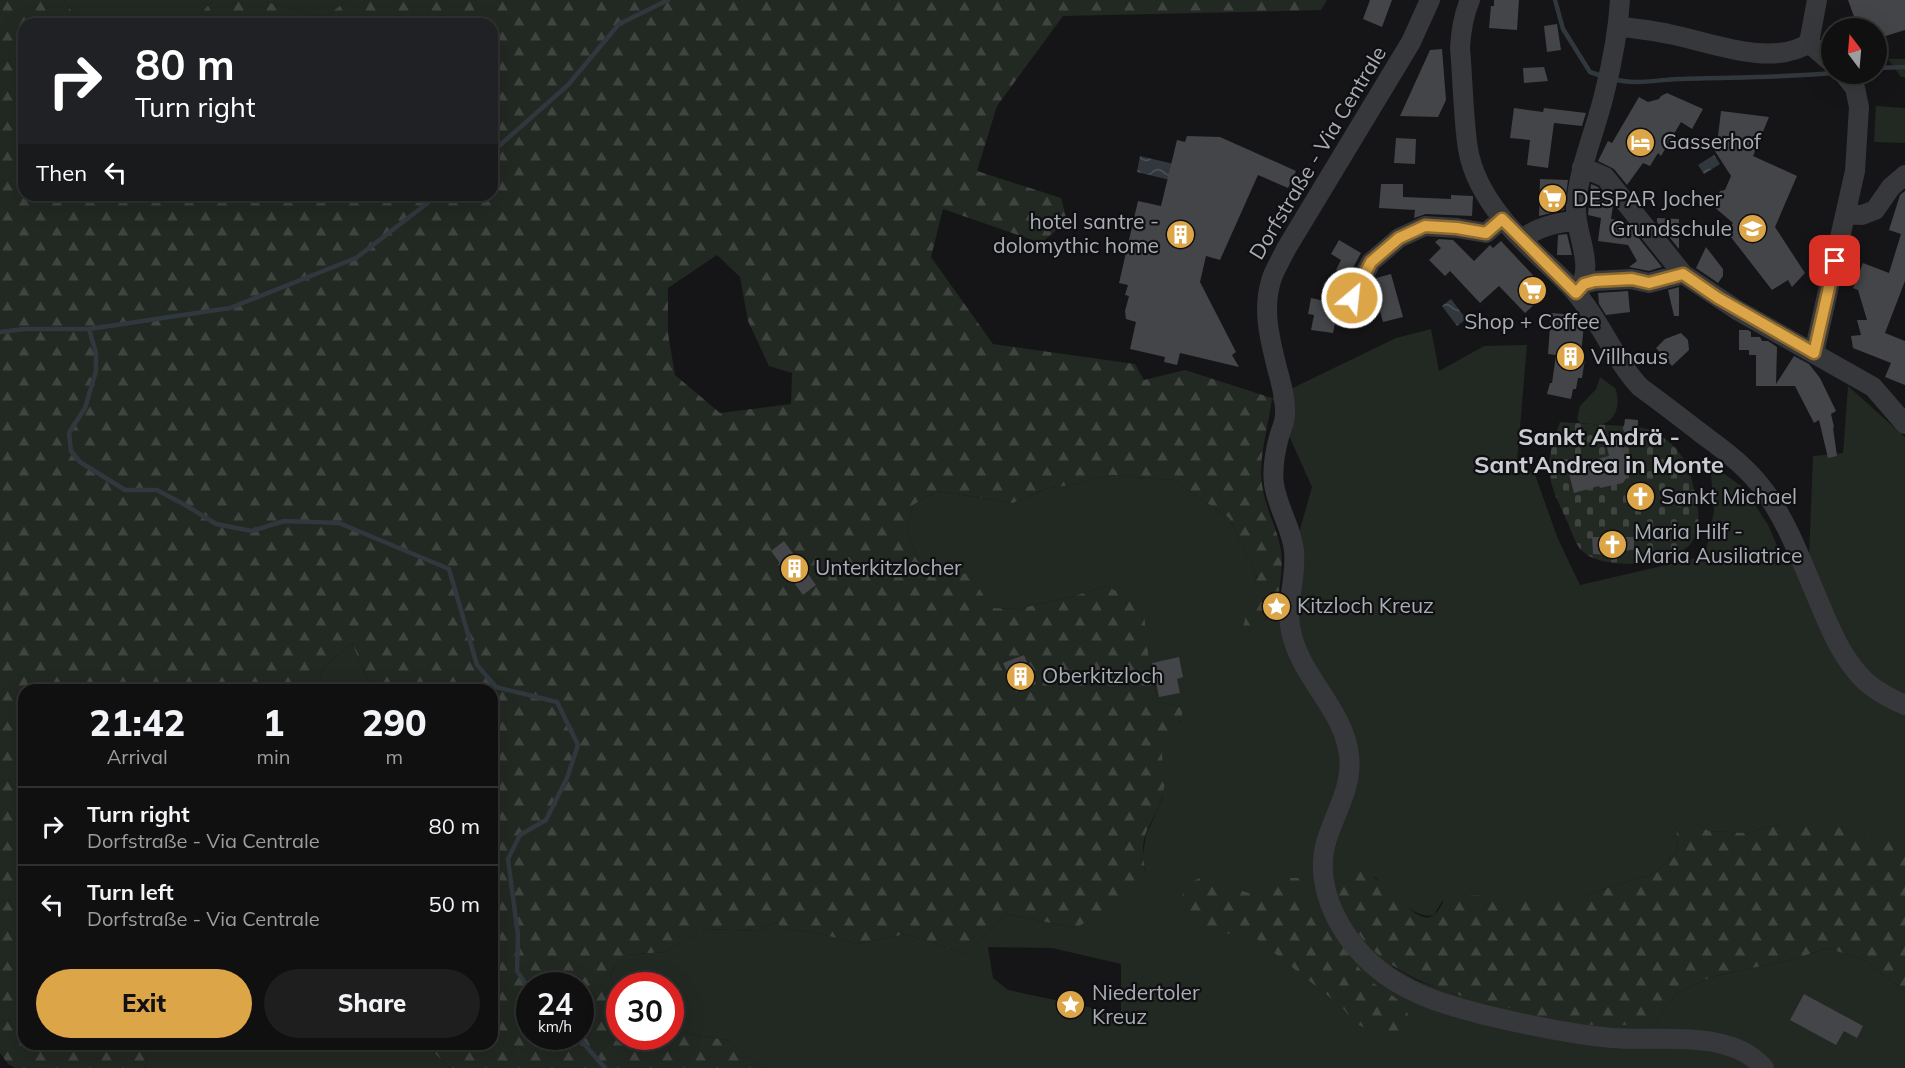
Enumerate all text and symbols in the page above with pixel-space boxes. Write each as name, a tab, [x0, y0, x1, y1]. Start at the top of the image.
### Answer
north arrow	[1821, 18, 1887, 84]
map controls	[1821, 18, 1887, 84]
text: 80 m	[135, 38, 235, 91]
street label: Dorfstraße - Via Centrale	[1243, 41, 1391, 264]
icon: right	[36, 42, 114, 120]
text: Turn right	[135, 90, 255, 124]
hotel icon: Gasserhof	[1625, 126, 1657, 158]
place label: Gasserhof	[1662, 128, 1762, 154]
icon: left	[99, 156, 132, 189]
text: Then	[36, 159, 87, 187]
supermarket icon: DESPAR Jocher	[1536, 183, 1568, 215]
place label: DESPAR Jocher	[1573, 185, 1723, 211]
place label: hotel santre - dolomythic home	[993, 208, 1159, 258]
school or university icon: Grundschule	[1737, 213, 1769, 245]
place label: Grundschule	[1610, 215, 1732, 241]
building icon: hotel santre - dolomythic home	[1164, 218, 1196, 250]
pin	[1809, 235, 1860, 286]
icon: arrive	[1818, 244, 1851, 277]
position arrow	[1320, 266, 1384, 330]
supermarket icon: Shop + Coffee	[1516, 275, 1548, 307]
place label: Shop + Coffee	[1464, 308, 1600, 334]
building icon: Villhaus	[1554, 341, 1586, 373]
place label: Villhaus	[1591, 343, 1668, 369]
district label: Sankt Andrä - Sant'Andrea in Monte	[1474, 421, 1724, 479]
church icon: Sankt Michael	[1624, 481, 1656, 513]
place label: Sankt Michael	[1661, 483, 1797, 509]
place label: Maria Hilf - Maria Ausiliatrice	[1634, 518, 1802, 568]
church icon: Maria Hilf - Maria Ausiliatrice	[1597, 528, 1629, 560]
building icon: Unterkitzlocher	[778, 552, 810, 584]
place label: Unterkitzlocher	[815, 554, 962, 580]
place icon: Kitzloch Kreuz	[1260, 590, 1292, 622]
place label: Kitzloch Kreuz	[1297, 592, 1434, 618]
building icon: Oberkitzloch	[1005, 660, 1037, 692]
place label: Oberkitzloch	[1042, 662, 1164, 688]
text: 21:42	[89, 700, 185, 745]
text: 1	[263, 700, 284, 745]
text: 290	[362, 700, 427, 745]
text: Arrival	[107, 744, 168, 769]
text: min	[256, 744, 291, 769]
text: m	[385, 744, 403, 769]
text: Turn right	[87, 800, 190, 828]
icon: right	[36, 810, 69, 843]
text: 80 m	[429, 812, 480, 840]
text: Dorfstraße - Via Centrale	[87, 828, 320, 853]
text: Turn left	[87, 878, 174, 906]
icon: left	[36, 888, 69, 921]
text: 50 m	[429, 890, 480, 918]
text: Dorfstraße - Via Centrale	[87, 906, 320, 931]
button: Exit	[36, 969, 252, 1038]
button: Share	[264, 969, 480, 1038]
speed limit sign: 30	[606, 972, 684, 1050]
place label: Niedertoler Kreuz	[1092, 979, 1200, 1029]
text: 24	[537, 985, 573, 1023]
place icon: Niedertoler Kreuz	[1055, 989, 1087, 1021]
text: km/h	[538, 1017, 572, 1036]

